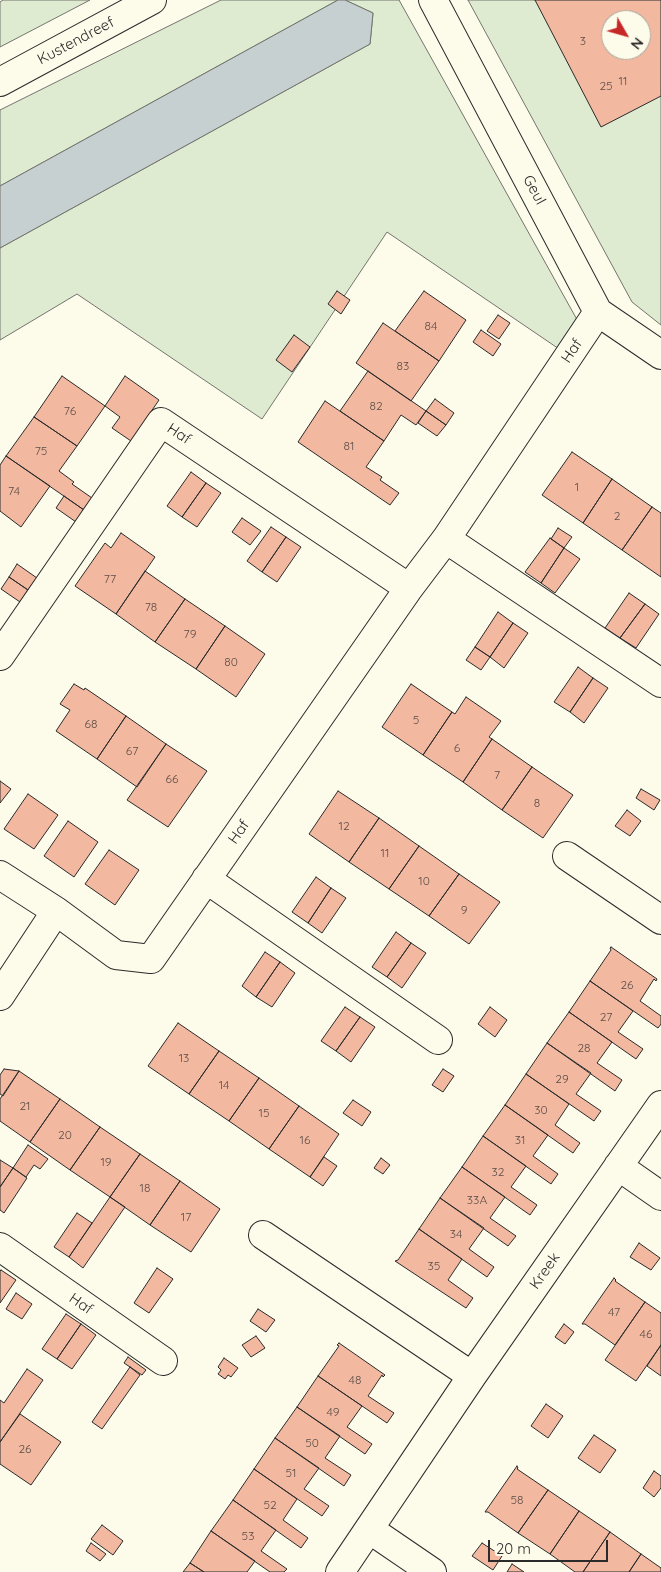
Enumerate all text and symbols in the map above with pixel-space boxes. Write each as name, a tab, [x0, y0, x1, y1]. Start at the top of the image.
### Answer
north arrow	[601, 10, 651, 60]
street label: Kustendreef	[34, 13, 118, 69]
house number: 3	[580, 34, 586, 48]
text: N	[627, 34, 647, 53]
house number: 11	[619, 74, 627, 88]
house number: 25	[599, 79, 613, 93]
street label: Geul	[519, 172, 549, 208]
house number: 84	[425, 319, 437, 333]
street label: Haf	[557, 335, 587, 367]
house number: 83	[397, 359, 409, 373]
house number: 82	[369, 399, 383, 413]
house number: 76	[64, 404, 76, 418]
street label: Haf	[163, 419, 195, 449]
house number: 81	[344, 439, 354, 453]
house number: 75	[35, 444, 47, 458]
house number: 1	[575, 480, 579, 494]
house number: 74	[8, 484, 20, 498]
house number: 2	[614, 509, 620, 523]
house number: 77	[104, 572, 116, 586]
house number: 78	[145, 600, 157, 614]
house number: 79	[184, 627, 196, 641]
house number: 80	[224, 655, 238, 669]
house number: 5	[413, 713, 419, 727]
house number: 68	[85, 717, 97, 731]
house number: 6	[454, 741, 460, 755]
house number: 67	[126, 744, 138, 758]
house number: 7	[494, 768, 500, 782]
house number: 66	[166, 772, 178, 786]
house number: 8	[534, 796, 540, 810]
street label: Haf	[224, 816, 254, 848]
house number: 12	[338, 819, 350, 833]
house number: 11	[381, 846, 389, 860]
house number: 10	[418, 874, 430, 888]
house number: 9	[461, 903, 467, 917]
house number: 26	[620, 978, 634, 992]
house number: 27	[600, 1010, 612, 1024]
house number: 28	[577, 1041, 591, 1055]
house number: 13	[179, 1051, 189, 1065]
house number: 29	[555, 1072, 569, 1086]
house number: 14	[219, 1078, 229, 1092]
house number: 21	[19, 1099, 31, 1113]
house number: 30	[534, 1103, 548, 1117]
house number: 15	[259, 1106, 269, 1120]
house number: 20	[58, 1128, 72, 1142]
house number: 16	[300, 1133, 310, 1147]
house number: 31	[515, 1133, 525, 1147]
house number: 19	[100, 1155, 112, 1169]
house number: 32	[492, 1165, 504, 1179]
house number: 18	[140, 1181, 150, 1195]
house number: 33A	[467, 1193, 487, 1207]
house number: 17	[181, 1210, 191, 1224]
house number: 34	[450, 1227, 462, 1241]
street label: Kreek	[526, 1249, 564, 1293]
house number: 35	[428, 1259, 440, 1273]
street label: Haf	[65, 1289, 97, 1319]
house number: 47	[608, 1305, 620, 1319]
house number: 46	[640, 1327, 652, 1341]
house number: 48	[349, 1373, 361, 1387]
house number: 49	[327, 1405, 339, 1419]
house number: 50	[305, 1436, 319, 1450]
house number: 26	[18, 1442, 32, 1456]
house number: 51	[286, 1466, 296, 1480]
house number: 58	[510, 1493, 524, 1507]
house number: 52	[263, 1498, 277, 1512]
house number: 53	[242, 1529, 254, 1543]
scale bar	[491, 1530, 611, 1562]
text: 20 m	[496, 1539, 531, 1558]

